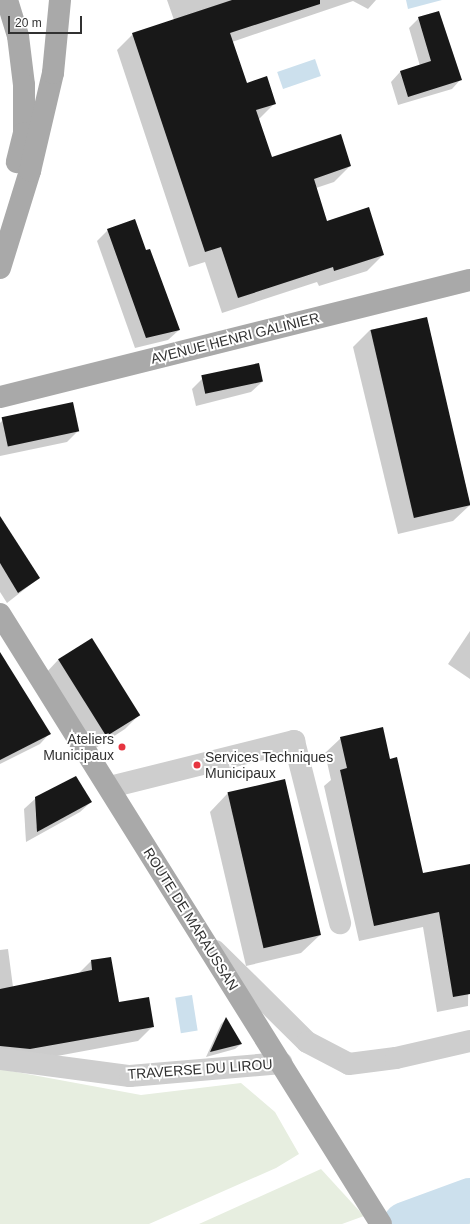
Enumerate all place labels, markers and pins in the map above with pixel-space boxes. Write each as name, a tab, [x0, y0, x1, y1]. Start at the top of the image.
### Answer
place label: Ateliers Municipaux	[43, 731, 114, 764]
marker: Ateliers Municipaux	[117, 742, 127, 752]
place label: Services Techniques Municipaux	[205, 749, 333, 782]
marker: Services Techniques Municipaux	[192, 760, 202, 770]

